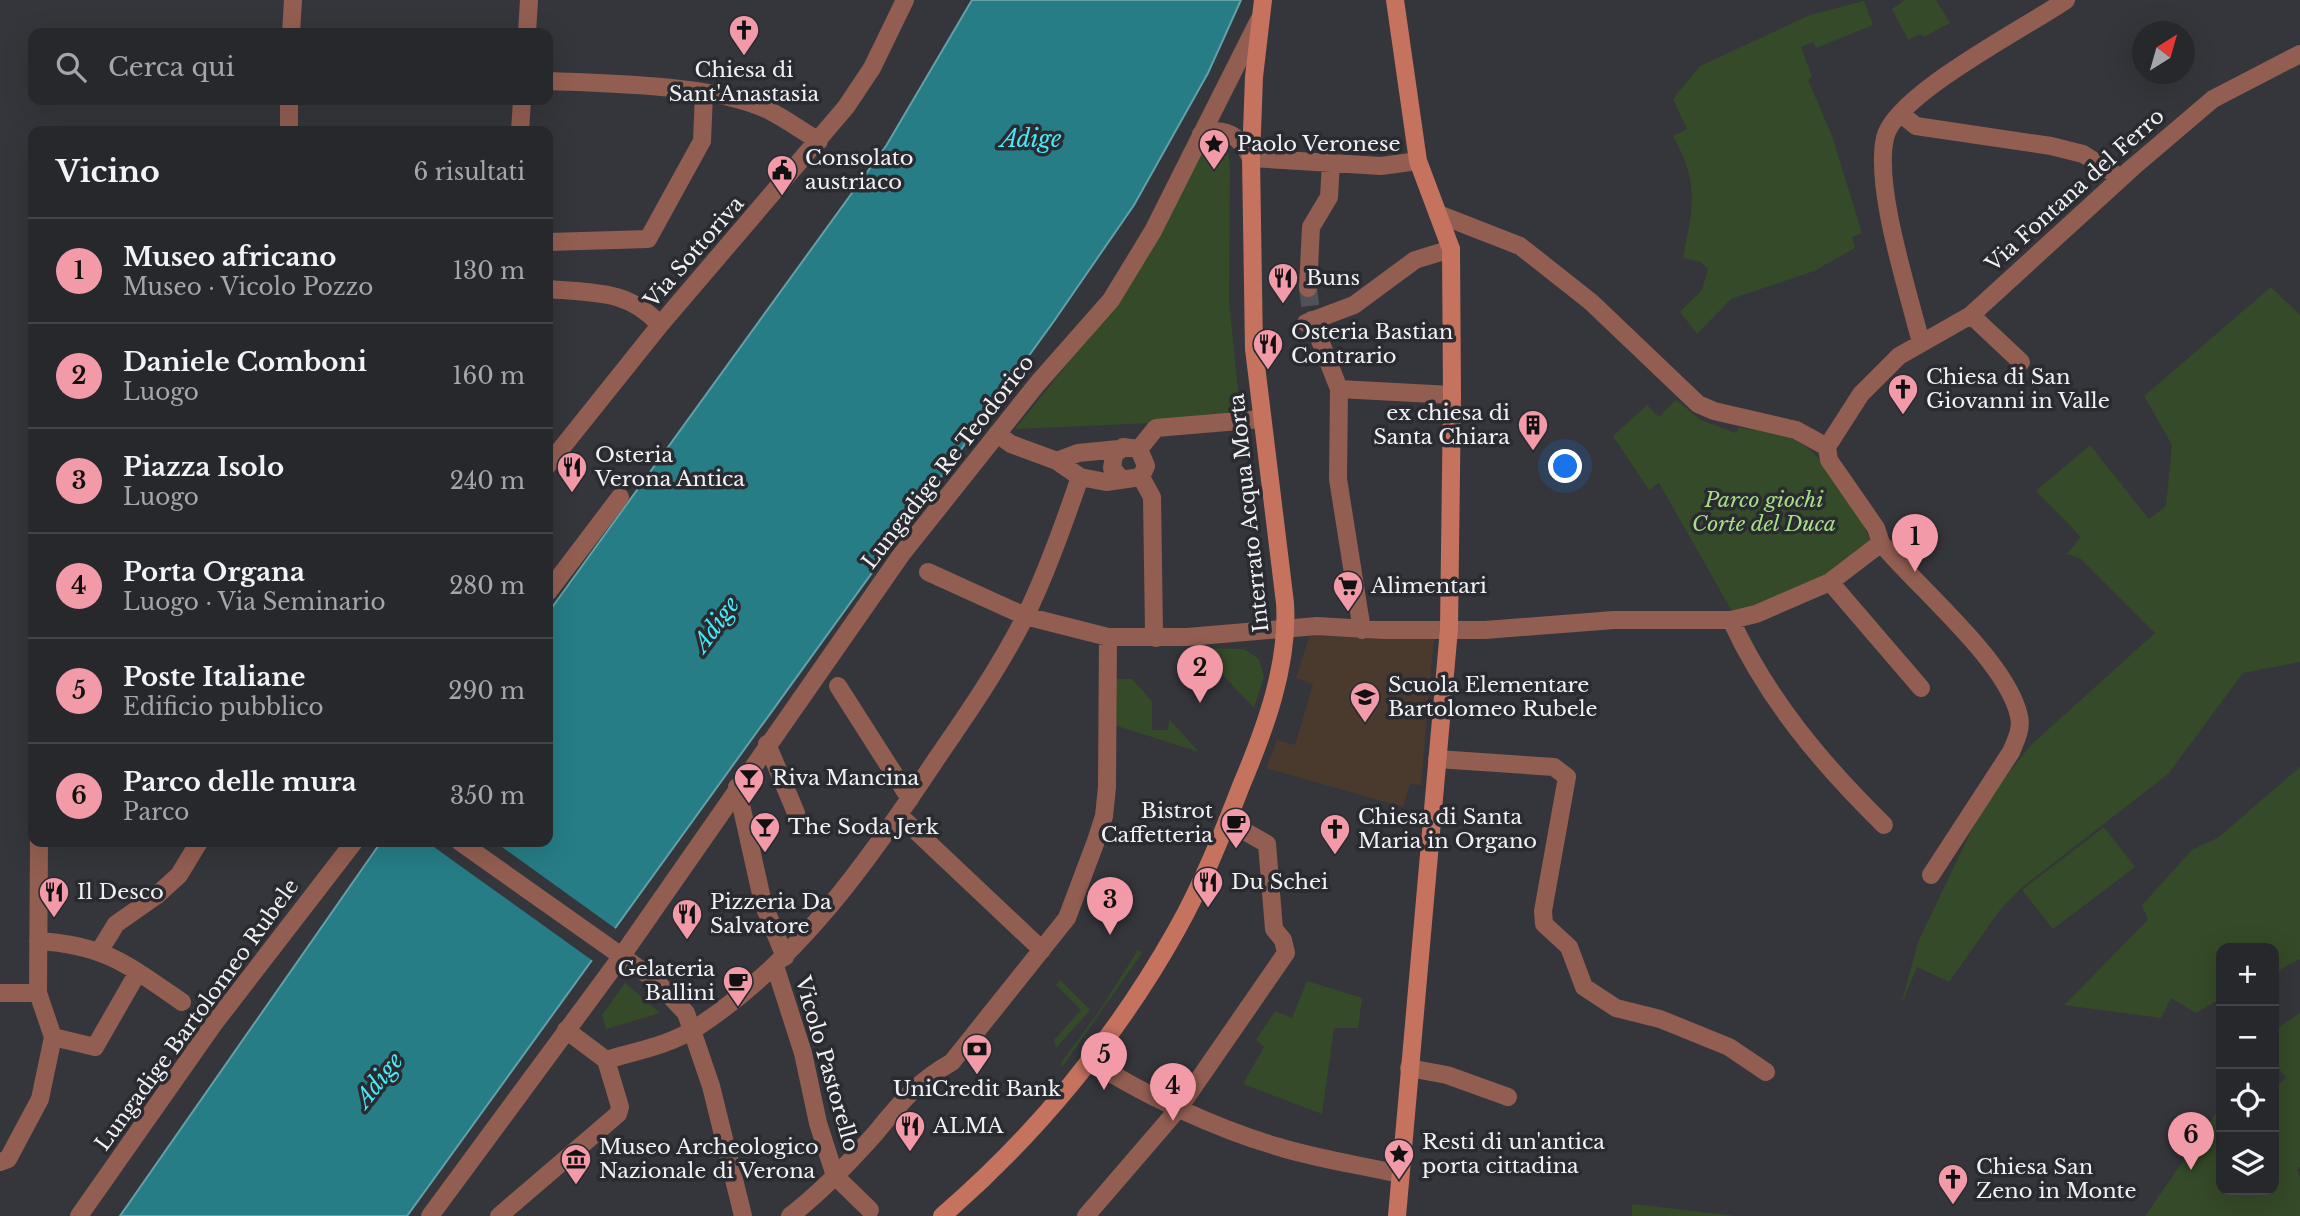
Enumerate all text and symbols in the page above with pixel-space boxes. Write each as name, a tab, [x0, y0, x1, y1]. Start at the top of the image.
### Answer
church icon: Chiesa di Sant'Anastasia	[727, 13, 761, 57]
north arrow	[2132, 21, 2195, 84]
search box	[28, 28, 553, 105]
icon: search	[52, 48, 90, 86]
text: Cerca qui	[108, 51, 235, 83]
place label: Chiesa di Sant'Anastasia	[669, 57, 820, 107]
street label: Via Fontana del Ferro	[1980, 103, 2170, 278]
water label: Adige	[997, 125, 1062, 153]
place icon: Paolo Veronese	[1197, 127, 1231, 171]
place label: Paolo Veronese	[1237, 131, 1401, 157]
place label: Consolato austriaco	[805, 145, 913, 195]
text: Vicino	[56, 153, 160, 190]
public building icon: Consolato austriaco	[765, 153, 799, 197]
text: 6 risultati	[413, 158, 525, 186]
street label: Via Sottoriva	[638, 191, 750, 314]
text: Museo africano	[123, 241, 337, 273]
text: 1	[74, 257, 84, 285]
text: 130 m	[453, 257, 525, 285]
restaurant icon: Buns	[1266, 261, 1300, 305]
place label: Buns	[1306, 265, 1360, 291]
text: Museo · Vicolo Pozzo	[123, 273, 373, 301]
place label: Osteria Bastian Contrario	[1291, 319, 1453, 369]
restaurant icon: Osteria Bastian Contrario	[1251, 327, 1285, 371]
text: Daniele Comboni	[123, 346, 367, 378]
street label: Lungadige Re Teodorico	[856, 350, 1040, 574]
text: 2	[72, 362, 86, 390]
text: 160 m	[452, 362, 525, 390]
place label: Chiesa di San Giovanni in Valle	[1926, 364, 2110, 414]
church icon: Chiesa di San Giovanni in Valle	[1886, 372, 1920, 416]
text: Luogo	[123, 378, 199, 406]
street label: Interrato Acqua Morta	[1224, 392, 1274, 634]
place label: ex chiesa di Santa Chiara	[1373, 400, 1510, 450]
building icon: ex chiesa di Santa Chiara	[1516, 408, 1550, 452]
place label: Osteria Verona Antica	[594, 442, 745, 492]
your location	[1548, 449, 1582, 483]
restaurant icon: Osteria Verona Antica	[555, 450, 589, 494]
text: Piazza Isolo	[123, 451, 284, 483]
text: 3	[72, 467, 86, 495]
text: 240 m	[450, 467, 525, 495]
text: Luogo	[123, 483, 199, 511]
park label: Parco giochi Corte del Duca	[1692, 487, 1836, 537]
pin: 1	[1892, 514, 1938, 572]
text: Porta Organa	[123, 556, 305, 588]
supermarket icon: Alimentari	[1331, 569, 1365, 613]
text: 4	[71, 572, 87, 600]
text: 280 m	[449, 572, 525, 600]
place label: Alimentari	[1370, 573, 1487, 599]
text: Luogo · Via Seminario	[123, 588, 385, 616]
water label: Adige	[685, 591, 746, 659]
pin: 2	[1177, 645, 1223, 703]
text: Poste Italiane	[123, 661, 306, 693]
place label: Scuola Elementare Bartolomeo Rubele	[1388, 672, 1598, 722]
text: 5	[72, 677, 86, 705]
text: 290 m	[448, 677, 525, 705]
school or university icon: Scuola Elementare Bartolomeo Rubele	[1348, 680, 1382, 724]
text: Edificio pubblico	[123, 693, 324, 721]
bar icon: Riva Mancina	[732, 761, 766, 805]
place label: Riva Mancina	[772, 765, 920, 791]
text: Parco delle mura	[123, 766, 357, 798]
text: 6	[71, 782, 87, 810]
text: 350 m	[450, 782, 525, 810]
text: Parco	[123, 798, 189, 826]
place label: Bistrot Caffetteria	[1101, 798, 1213, 848]
place label: Chiesa di Santa Maria in Organo	[1358, 804, 1537, 854]
cafe icon: Bistrot Caffetteria	[1219, 806, 1253, 850]
bar icon: The Soda Jerk	[748, 810, 782, 854]
church icon: Chiesa di Santa Maria in Organo	[1318, 812, 1352, 856]
place label: The Soda Jerk	[788, 814, 939, 840]
restaurant icon: Du Schei	[1191, 865, 1225, 909]
place label: Du Schei	[1231, 869, 1328, 895]
street label: Lungadige Bartolomeo Rubele	[90, 874, 304, 1156]
restaurant icon: Il Desco	[37, 875, 71, 919]
pin: 3	[1087, 877, 1133, 935]
place label: Il Desco	[77, 879, 164, 905]
place label: Pizzeria Da Salvatore	[710, 889, 832, 939]
restaurant icon: Pizzeria Da Salvatore	[670, 897, 704, 941]
map controls	[2216, 943, 2279, 1195]
button: +	[2216, 943, 2279, 1006]
place label: Gelateria Ballini	[617, 956, 715, 1006]
cafe icon: Gelateria Ballini	[721, 964, 755, 1008]
street label: Vicolo Pastorello	[789, 972, 864, 1155]
button: −	[2216, 1006, 2279, 1069]
bank icon: UniCredit Bank	[960, 1032, 994, 1076]
pin: 5	[1081, 1032, 1127, 1090]
water label: Adige	[347, 1047, 409, 1115]
pin: 4	[1150, 1063, 1196, 1121]
button: locate	[2216, 1069, 2279, 1132]
place label: UniCredit Bank	[893, 1076, 1061, 1102]
restaurant icon: ALMA	[893, 1109, 927, 1153]
pin: 6	[2168, 1112, 2214, 1170]
place label: ALMA	[932, 1113, 1004, 1139]
place label: Resti di un'antica porta cittadina	[1422, 1129, 1605, 1179]
button: layers	[2216, 1132, 2279, 1195]
place label: Museo Archeologico Nazionale di Verona	[599, 1134, 819, 1184]
place icon: Resti di un'antica porta cittadina	[1382, 1137, 1416, 1181]
museum icon: Museo Archeologico Nazionale di Verona	[559, 1142, 593, 1186]
place label: Chiesa San Zeno in Monte	[1976, 1154, 2137, 1204]
church icon: Chiesa San Zeno in Monte	[1936, 1162, 1970, 1206]

